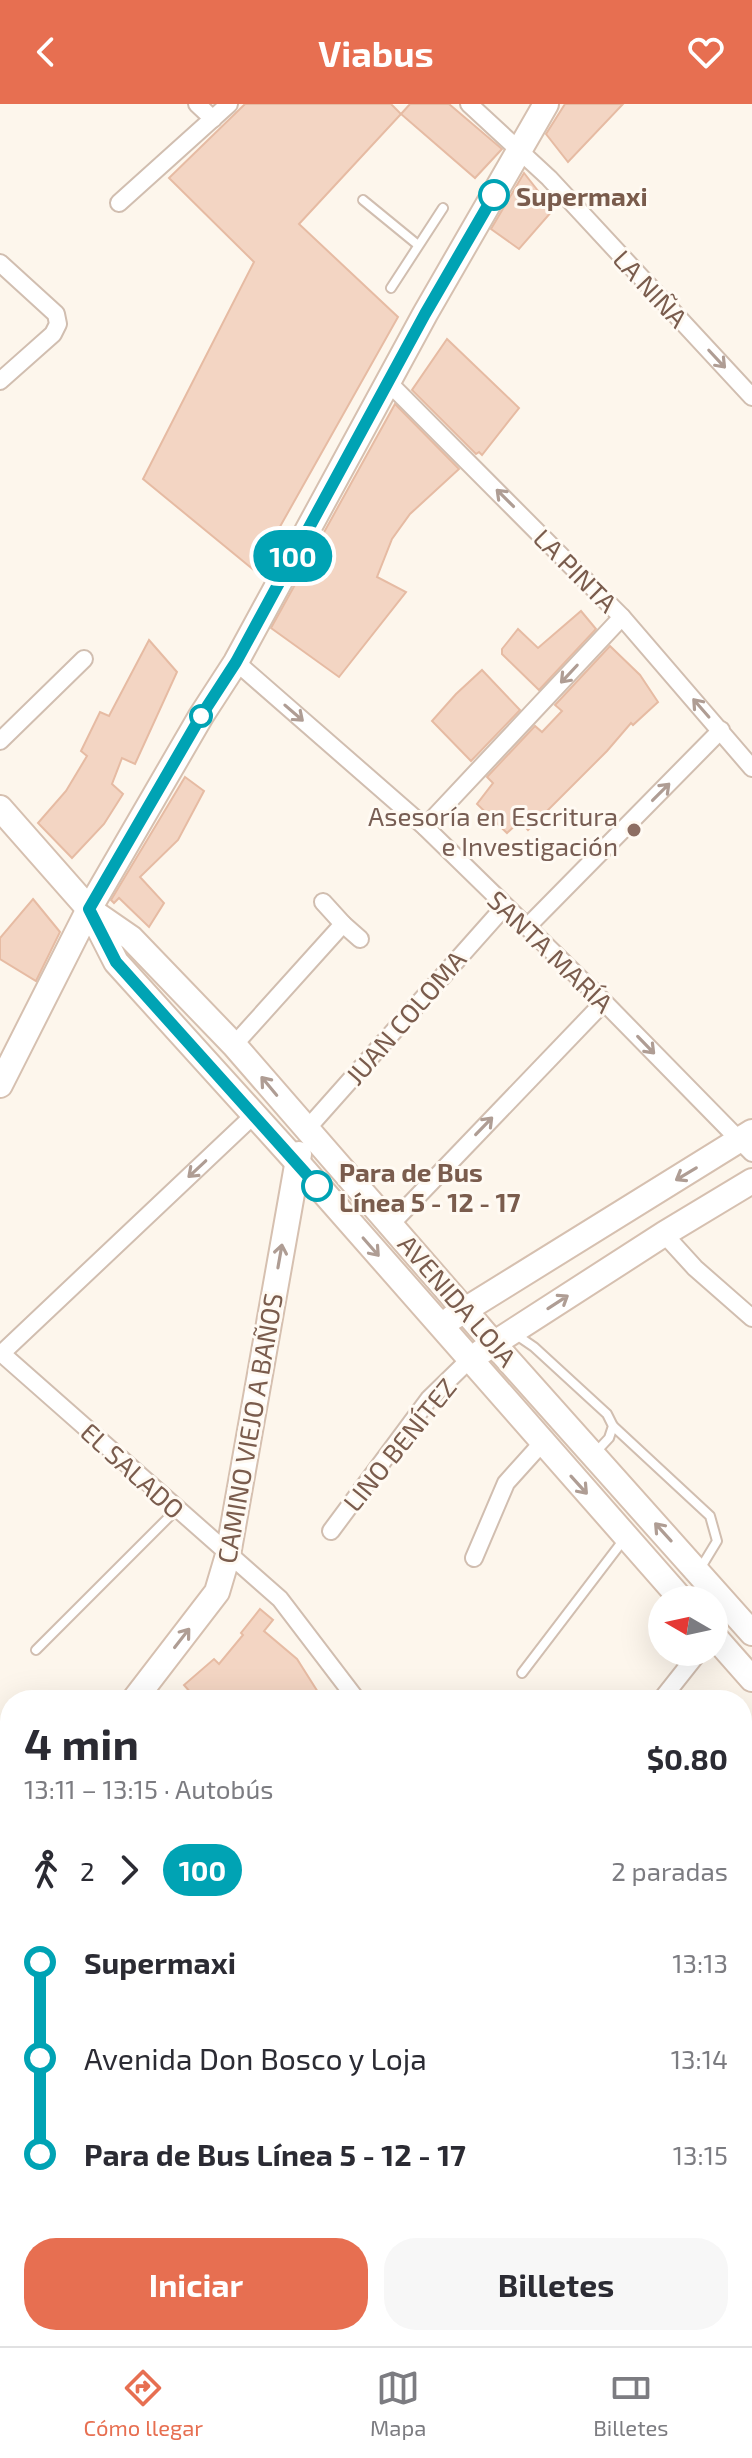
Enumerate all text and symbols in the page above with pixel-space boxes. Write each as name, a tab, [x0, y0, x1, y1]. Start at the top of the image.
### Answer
icon: back	[24, 30, 68, 74]
icon: heart	[684, 30, 728, 74]
text: Viabus	[318, 31, 434, 74]
marker: Supermaxi	[479, 180, 509, 210]
place label: Supermaxi	[516, 180, 648, 211]
street label: LA NIÑA	[607, 243, 695, 333]
one-way arrow	[707, 348, 725, 368]
one-way arrow	[496, 489, 515, 508]
street label: LA PINTA	[528, 522, 624, 618]
line badge: 100	[247, 530, 339, 582]
text: 100	[269, 539, 317, 573]
one-way arrow	[560, 664, 579, 683]
one-way arrow	[693, 699, 711, 719]
one-way arrow	[284, 704, 304, 722]
unlabelled marker	[190, 705, 212, 727]
one-way arrow	[651, 783, 670, 802]
place label: Asesoría en Escritura e Investigación	[368, 800, 618, 861]
marker: Asesoría en Escritura e Investigación	[625, 821, 643, 839]
street label: SANTA MARÍA	[482, 884, 620, 1018]
street label: JUAN COLOMA	[338, 944, 472, 1090]
one-way arrow	[636, 1035, 655, 1054]
one-way arrow	[260, 1076, 278, 1096]
one-way arrow	[475, 1117, 493, 1137]
place label: Para de Bus Línea 5 - 12 - 17	[339, 1156, 521, 1217]
one-way arrow	[187, 1159, 207, 1178]
one-way arrow	[675, 1166, 698, 1182]
marker: Para de Bus Línea 5 - 12 - 17	[302, 1171, 332, 1201]
street label: AVENIDA LOJA	[392, 1228, 524, 1372]
one-way arrow	[361, 1236, 379, 1256]
one-way arrow	[274, 1244, 289, 1270]
street label: CAMINO VIEJO A BAÑOS	[210, 1290, 288, 1566]
one-way arrow	[547, 1294, 569, 1310]
street label: LINO BENÍTEZ	[336, 1371, 462, 1517]
street label: EL SALADO	[75, 1416, 191, 1524]
one-way arrow	[569, 1474, 587, 1494]
one-way arrow	[654, 1523, 672, 1543]
north arrow	[648, 1586, 728, 1666]
map controls	[648, 1586, 728, 1666]
one-way arrow	[173, 1628, 190, 1649]
text: 4 min	[24, 1716, 139, 1769]
text: $0.80	[647, 1740, 728, 1776]
text: 13:11 – 13:15 · Autobús	[24, 1773, 273, 1804]
icon: walk	[24, 1848, 68, 1892]
icon: forward	[107, 1848, 151, 1892]
text: 100	[179, 1853, 226, 1887]
text: 2	[80, 1855, 95, 1886]
text: 2 paradas	[611, 1855, 728, 1886]
text: Supermaxi	[84, 1944, 236, 1980]
text: 13:13	[672, 1947, 728, 1978]
text: Avenida Don Bosco y Loja	[84, 2040, 427, 2076]
text: 13:14	[671, 2043, 728, 2074]
text: Para de Bus Línea 5 - 12 - 17	[84, 2136, 466, 2172]
text: 13:15	[673, 2139, 728, 2170]
button: Iniciar	[24, 2238, 368, 2330]
button: Billetes	[384, 2238, 728, 2330]
tab: Cómo llegar	[83, 2366, 203, 2440]
tab: Mapa	[370, 2366, 426, 2440]
tab: Billetes	[593, 2366, 669, 2440]

